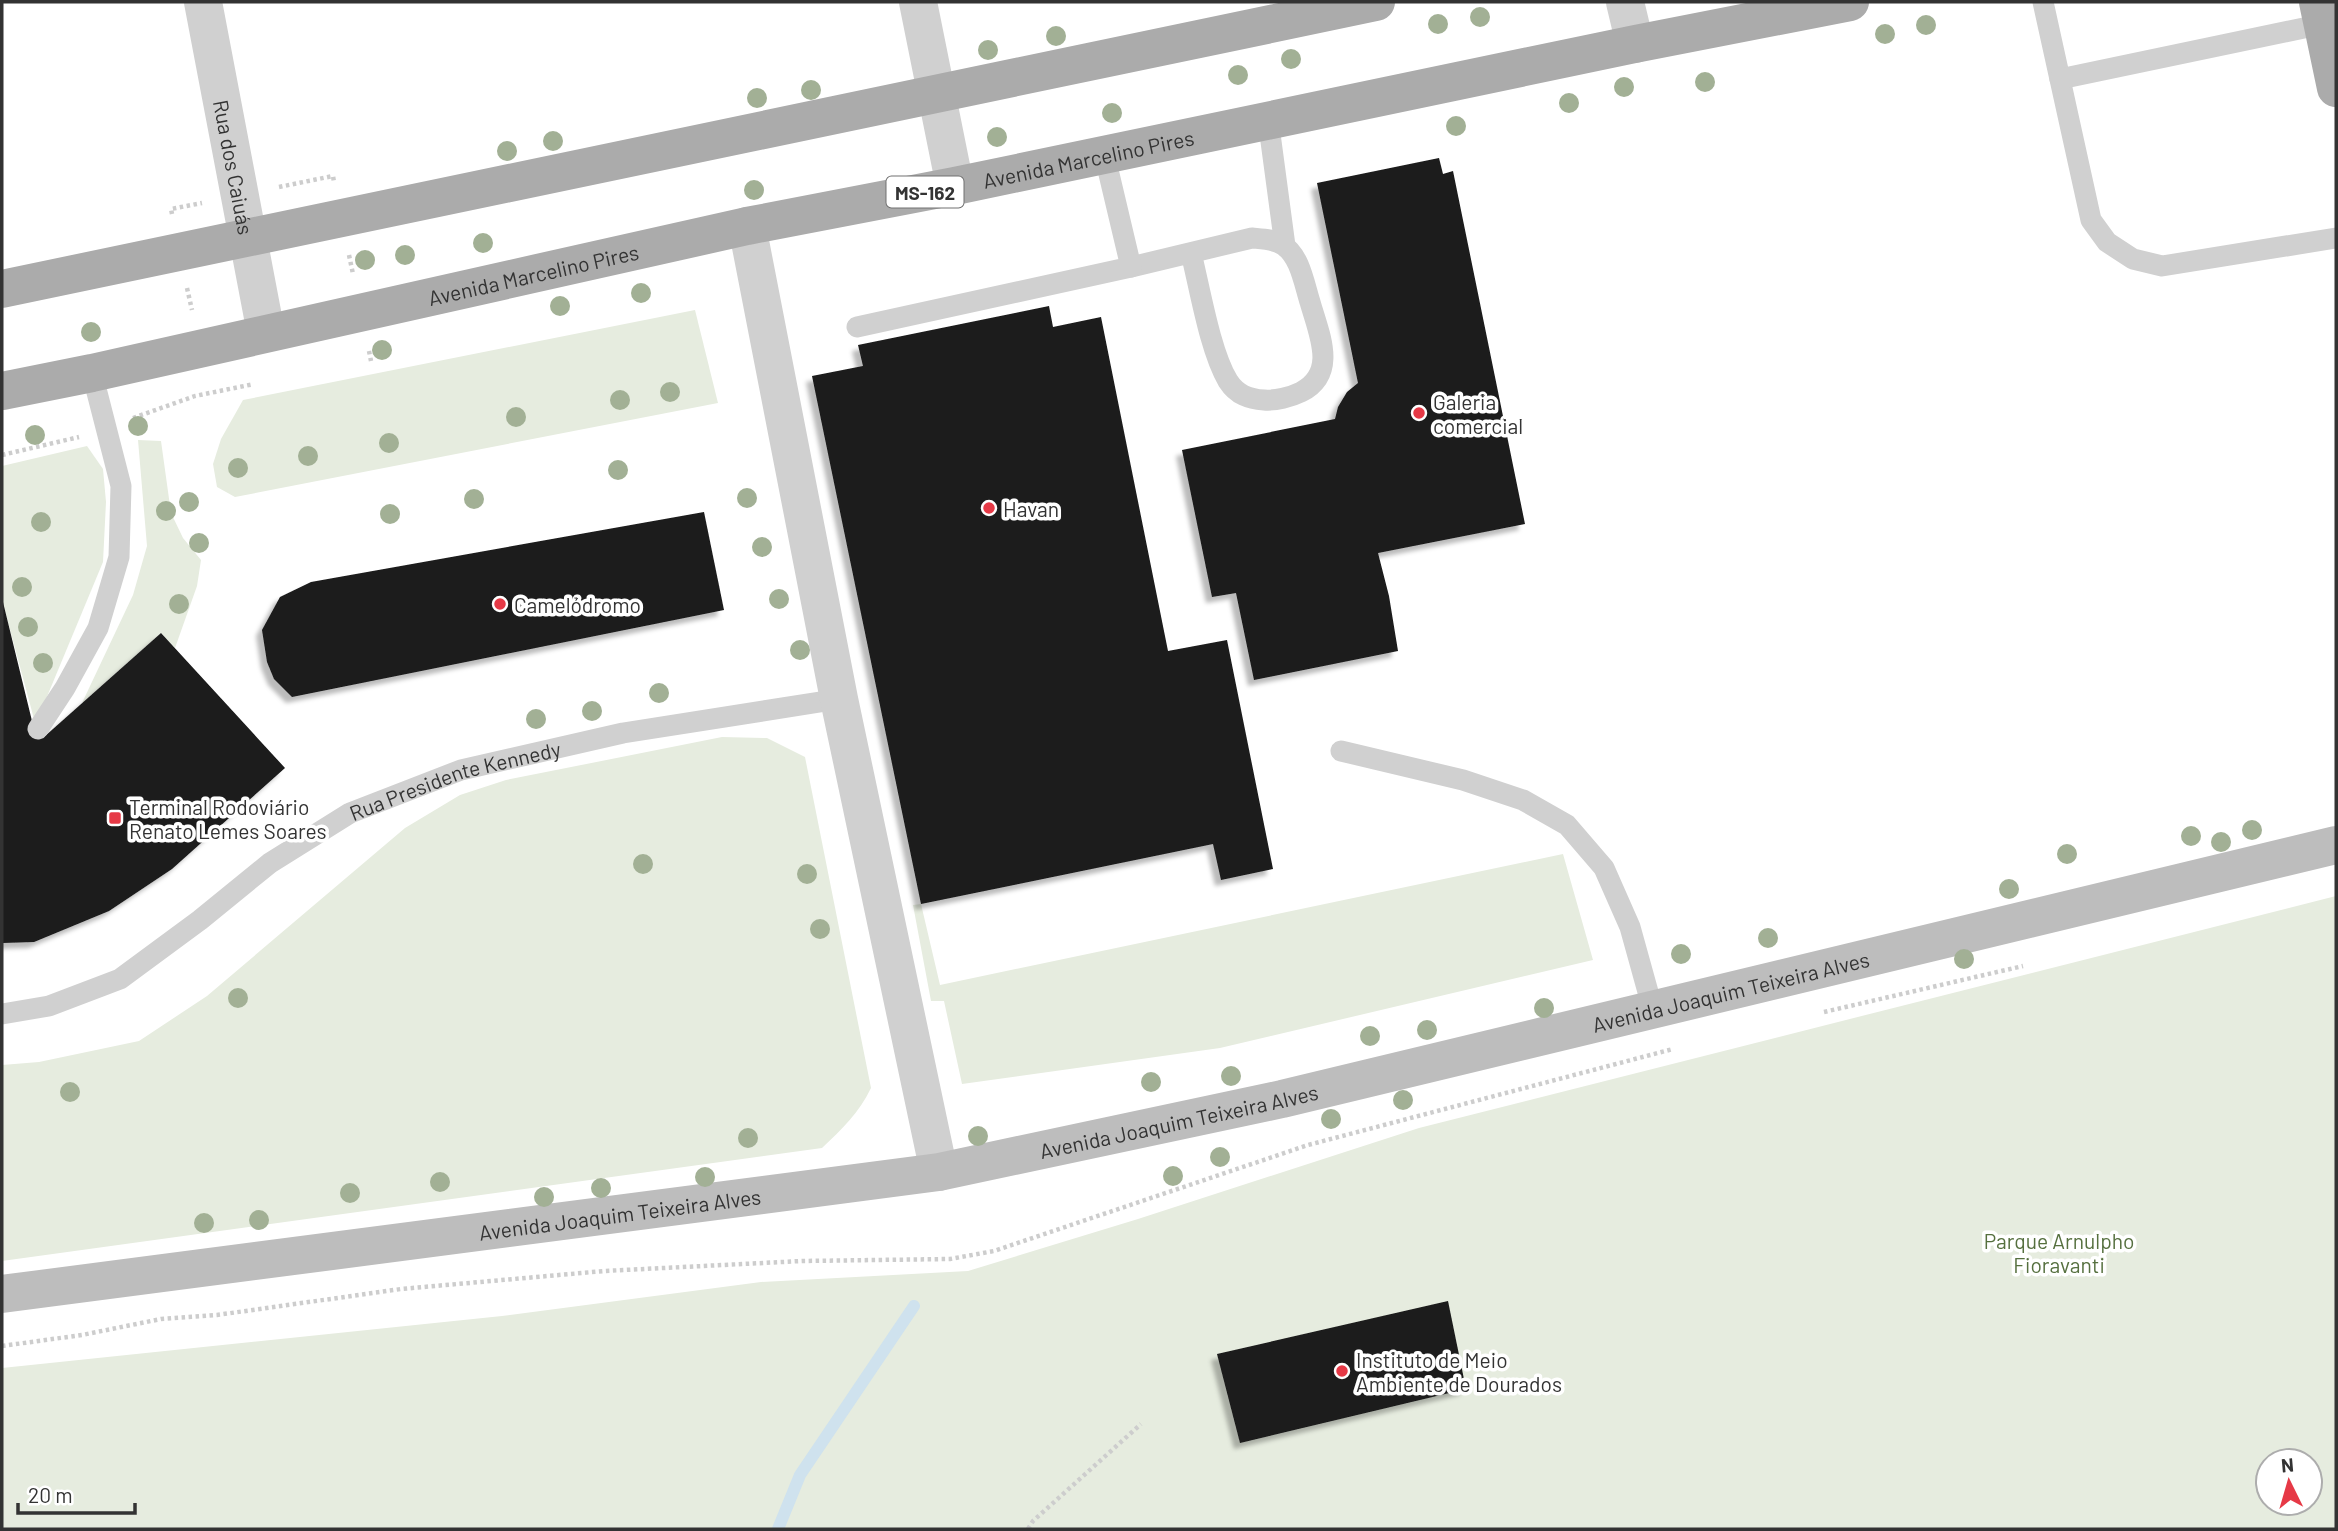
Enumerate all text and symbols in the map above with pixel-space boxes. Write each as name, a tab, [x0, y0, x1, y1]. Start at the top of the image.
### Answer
street label: Rua dos Caiuás	[209, 97, 260, 237]
street label: Avenida Marcelino Pires	[980, 124, 1196, 192]
road number: MS-162	[886, 176, 964, 208]
street label: Avenida Marcelino Pires	[426, 238, 641, 310]
place label: Galeria comercial	[1433, 389, 1523, 438]
marker: Galeria comercial	[1411, 405, 1427, 421]
place label: Havan	[1003, 496, 1059, 521]
marker: Havan	[981, 500, 997, 516]
place label: Camelódromo	[514, 592, 641, 617]
marker: Camelódromo	[492, 596, 508, 612]
street label: Rua Presidente Kennedy	[345, 735, 563, 825]
place label: Terminal Rodoviário Renato Lemes Soares	[129, 794, 327, 843]
marker: Terminal Rodoviário Renato Lemes Soares	[107, 810, 123, 826]
street label: Avenida Joaquim Teixeira Alves	[1589, 945, 1872, 1036]
street label: Avenida Joaquim Teixeira Alves	[1037, 1078, 1320, 1163]
street label: Avenida Joaquim Teixeira Alves	[477, 1183, 762, 1244]
park label: Parque Arnulpho Fioravanti	[1984, 1228, 2134, 1277]
place label: Instituto de Meio Ambiente de Dourados	[1356, 1347, 1562, 1396]
marker: Instituto de Meio Ambiente de Dourados	[1334, 1363, 1350, 1379]
north arrow	[2254, 1447, 2324, 1517]
text: N	[2280, 1453, 2295, 1477]
scale bar	[18, 1472, 135, 1516]
text: 20 m	[28, 1482, 73, 1507]

